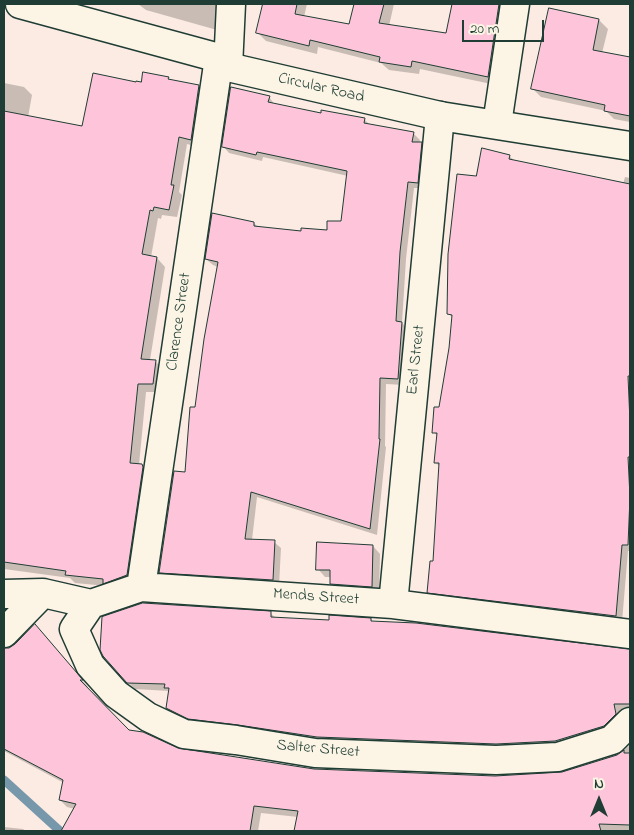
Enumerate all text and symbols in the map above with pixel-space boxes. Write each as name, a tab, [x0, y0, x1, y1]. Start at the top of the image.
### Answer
scale bar	[464, 10, 546, 42]
text: 20 m	[470, 18, 499, 40]
street label: Circular Road	[276, 70, 366, 108]
street label: Clarence Street	[164, 272, 196, 372]
street label: Earl Street	[404, 324, 430, 396]
street label: Mends Street	[272, 585, 360, 611]
street label: Salter Street	[276, 737, 360, 763]
text: N	[594, 774, 604, 795]
north arrow	[574, 775, 624, 825]

